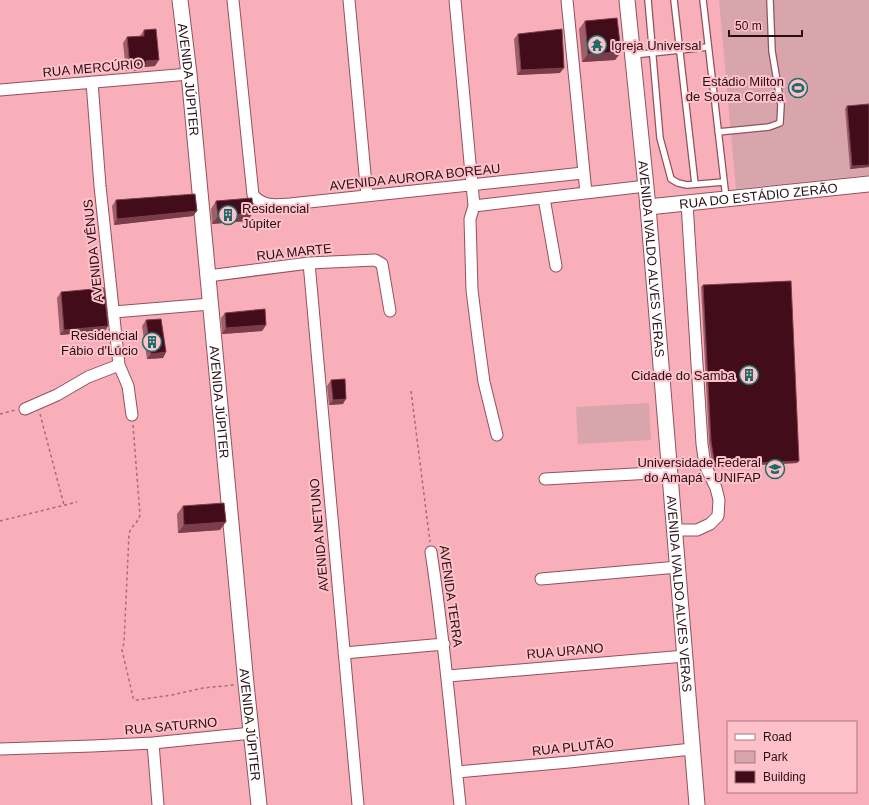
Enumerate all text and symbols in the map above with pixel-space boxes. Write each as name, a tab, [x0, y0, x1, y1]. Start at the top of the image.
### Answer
scale bar	[729, 12, 802, 38]
text: 50 m	[735, 19, 762, 33]
street label: AVENIDA JÚPITER	[175, 22, 202, 137]
temple icon: Igreja Universal	[586, 34, 608, 56]
place label: Igreja Universal	[611, 38, 701, 53]
street label: RUA MERCÚRIO	[42, 56, 144, 80]
place label: Estádio Milton de Souza Corrêa	[686, 74, 785, 104]
sports icon: Estádio Milton de Souza Corrêa	[787, 77, 809, 99]
street label: AVENIDA IVALDO ALVES VERAS	[636, 160, 668, 358]
street label: AVENIDA AURORA BOREAU	[329, 161, 501, 193]
street label: RUA DO ESTÁDIO ZERÃO	[679, 180, 838, 211]
street label: AVENIDA VÊNUS	[80, 198, 106, 303]
place label: Residencial Júpiter	[242, 201, 309, 231]
building icon: Residencial Júpiter	[217, 204, 239, 226]
street label: RUA MARTE	[256, 241, 333, 263]
place label: Residencial Fábio d'Lúcio	[61, 328, 138, 358]
building icon: Residencial Fábio d'Lúcio	[141, 331, 163, 353]
street label: AVENIDA JÚPITER	[207, 345, 232, 459]
building icon: Cidade do Samba	[738, 364, 760, 386]
place label: Cidade do Samba	[631, 368, 736, 383]
place label: Universidade Federal do Amapá - UNIFAP	[637, 455, 761, 485]
school or university icon: Universidade Federal do Amapá - UNIFAP	[764, 458, 786, 480]
street label: AVENIDA NETUNO	[307, 478, 331, 592]
street label: AVENIDA IVALDO ALVES VERAS	[664, 495, 695, 693]
street label: AVENIDA TERRA	[436, 544, 466, 648]
street label: RUA URANO	[526, 640, 604, 662]
street label: AVENIDA JÚPITER	[237, 668, 264, 782]
street label: RUA SATURNO	[124, 714, 218, 738]
legend	[727, 721, 857, 793]
text: Road	[763, 730, 792, 744]
street label: RUA PLUTÃO	[531, 735, 615, 759]
text: Park	[763, 750, 789, 764]
text: Building	[763, 770, 806, 784]

